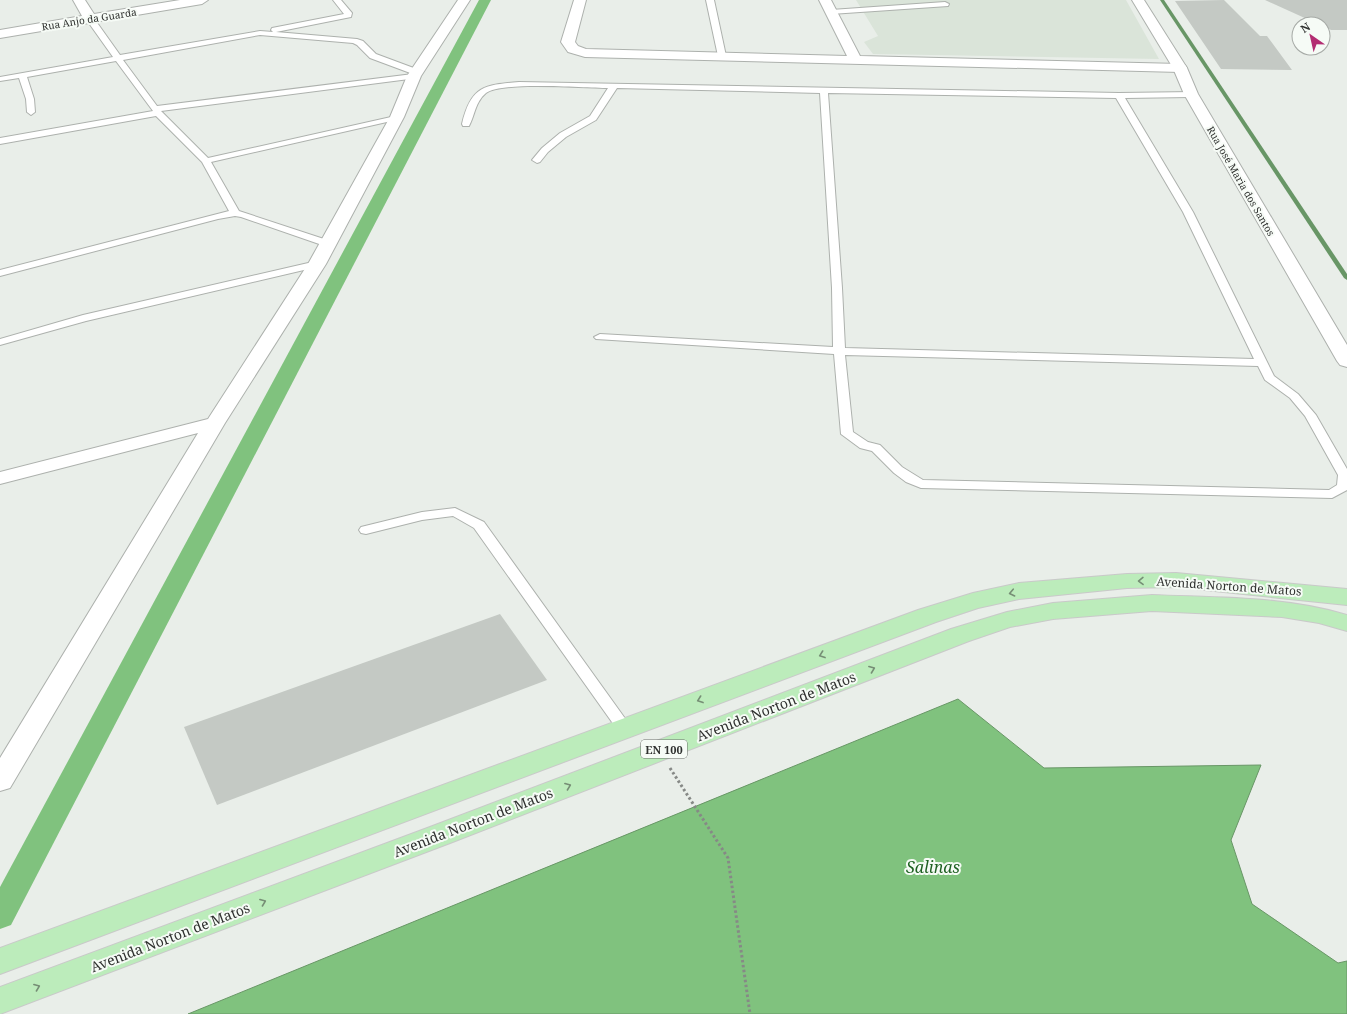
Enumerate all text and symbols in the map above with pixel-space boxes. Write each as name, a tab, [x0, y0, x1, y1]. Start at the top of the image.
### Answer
street label: Rua Anjo da Guarda	[41, 5, 138, 33]
north arrow	[1291, 16, 1331, 56]
text: N	[1297, 18, 1313, 36]
street label: Rua José Maria dos Santos	[1204, 124, 1278, 239]
street label: Avenida Norton de Matos	[1156, 572, 1302, 600]
one-way arrow	[1138, 577, 1144, 585]
one-way arrow	[1008, 588, 1015, 596]
one-way arrow	[818, 650, 825, 658]
one-way arrow	[868, 665, 875, 673]
street label: Avenida Norton de Matos	[694, 667, 858, 745]
one-way arrow	[696, 695, 703, 704]
road number: EN 100	[641, 740, 687, 758]
street label: Avenida Norton de Matos	[391, 783, 555, 861]
one-way arrow	[564, 783, 571, 791]
water label: Salinas	[906, 856, 960, 878]
street label: Avenida Norton de Matos	[88, 898, 252, 976]
one-way arrow	[259, 899, 266, 907]
one-way arrow	[33, 984, 40, 992]

